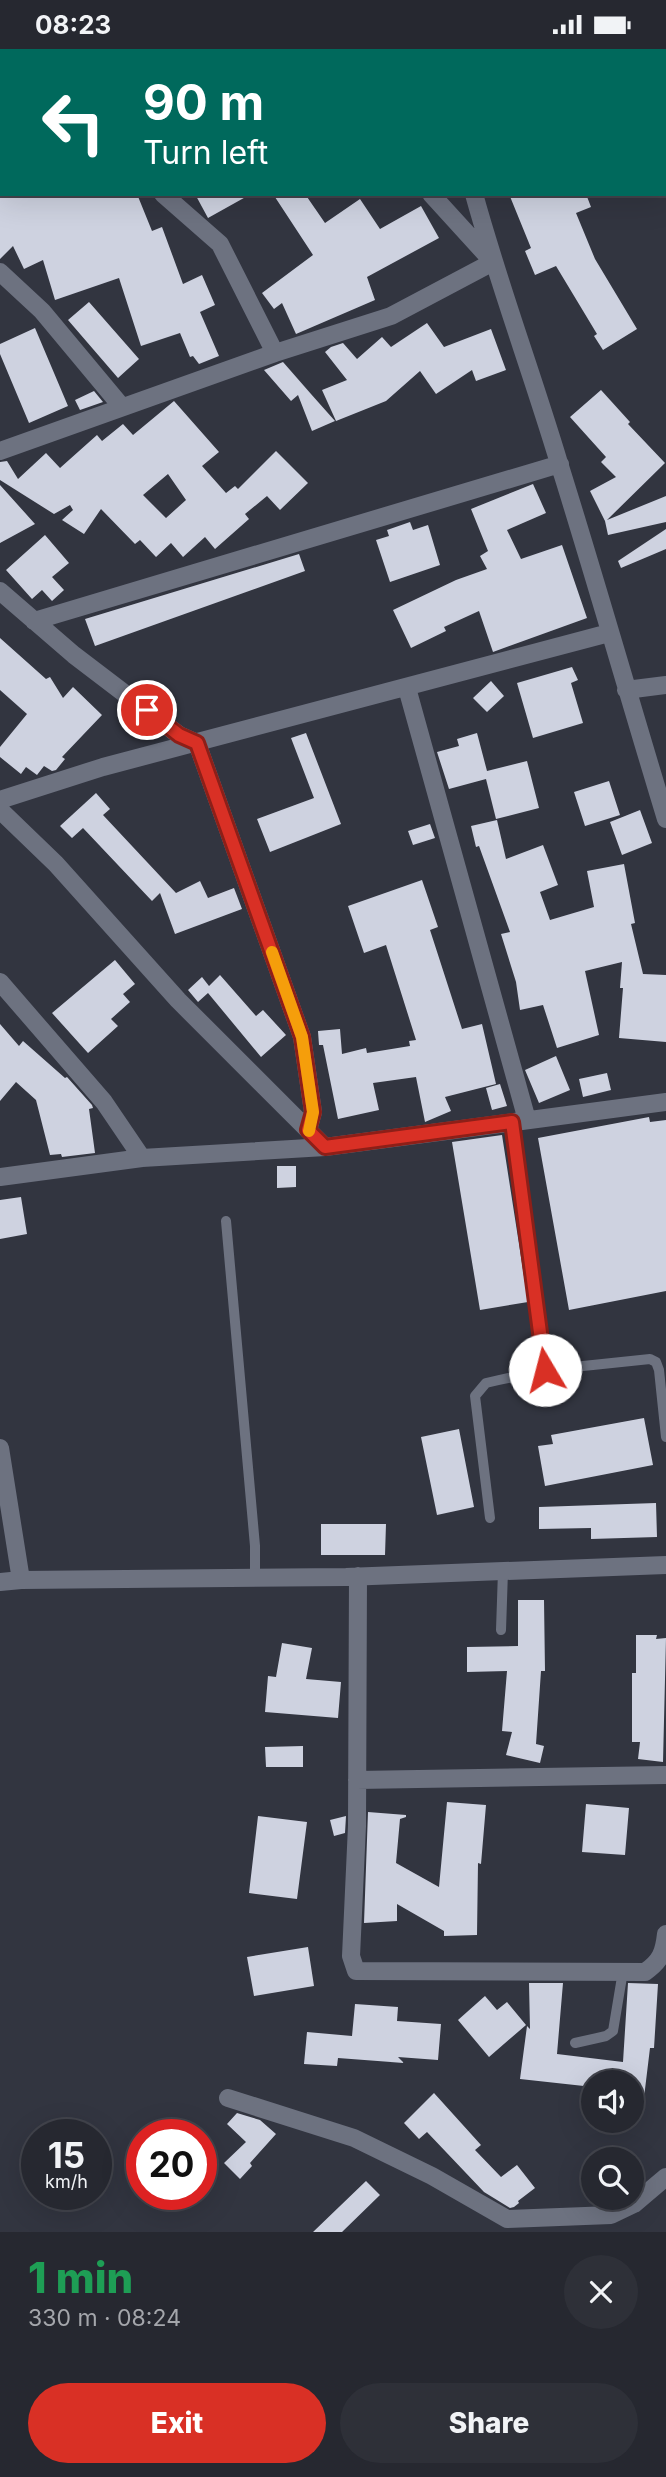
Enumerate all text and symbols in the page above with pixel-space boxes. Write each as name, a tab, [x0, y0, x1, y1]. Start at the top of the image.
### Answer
text: 08:23	[35, 9, 111, 40]
text: 90 m	[143, 73, 264, 132]
icon: left	[28, 77, 119, 168]
text: Turn left	[143, 133, 268, 172]
pin	[117, 680, 177, 740]
icon: arrive	[128, 691, 166, 729]
position arrow	[508, 1333, 582, 1407]
map controls	[581, 2070, 644, 2210]
button: sound	[581, 2070, 644, 2133]
speed limit sign: 20	[126, 2119, 217, 2210]
text: 15	[48, 2134, 85, 2176]
button: search	[581, 2147, 644, 2210]
text: km/h	[45, 2171, 88, 2192]
text: 1 min	[28, 2252, 133, 2303]
button: close	[564, 2255, 638, 2329]
text: 330 m · 08:24	[28, 2304, 181, 2332]
button: Exit	[28, 2383, 326, 2463]
button: Share	[340, 2383, 638, 2463]

